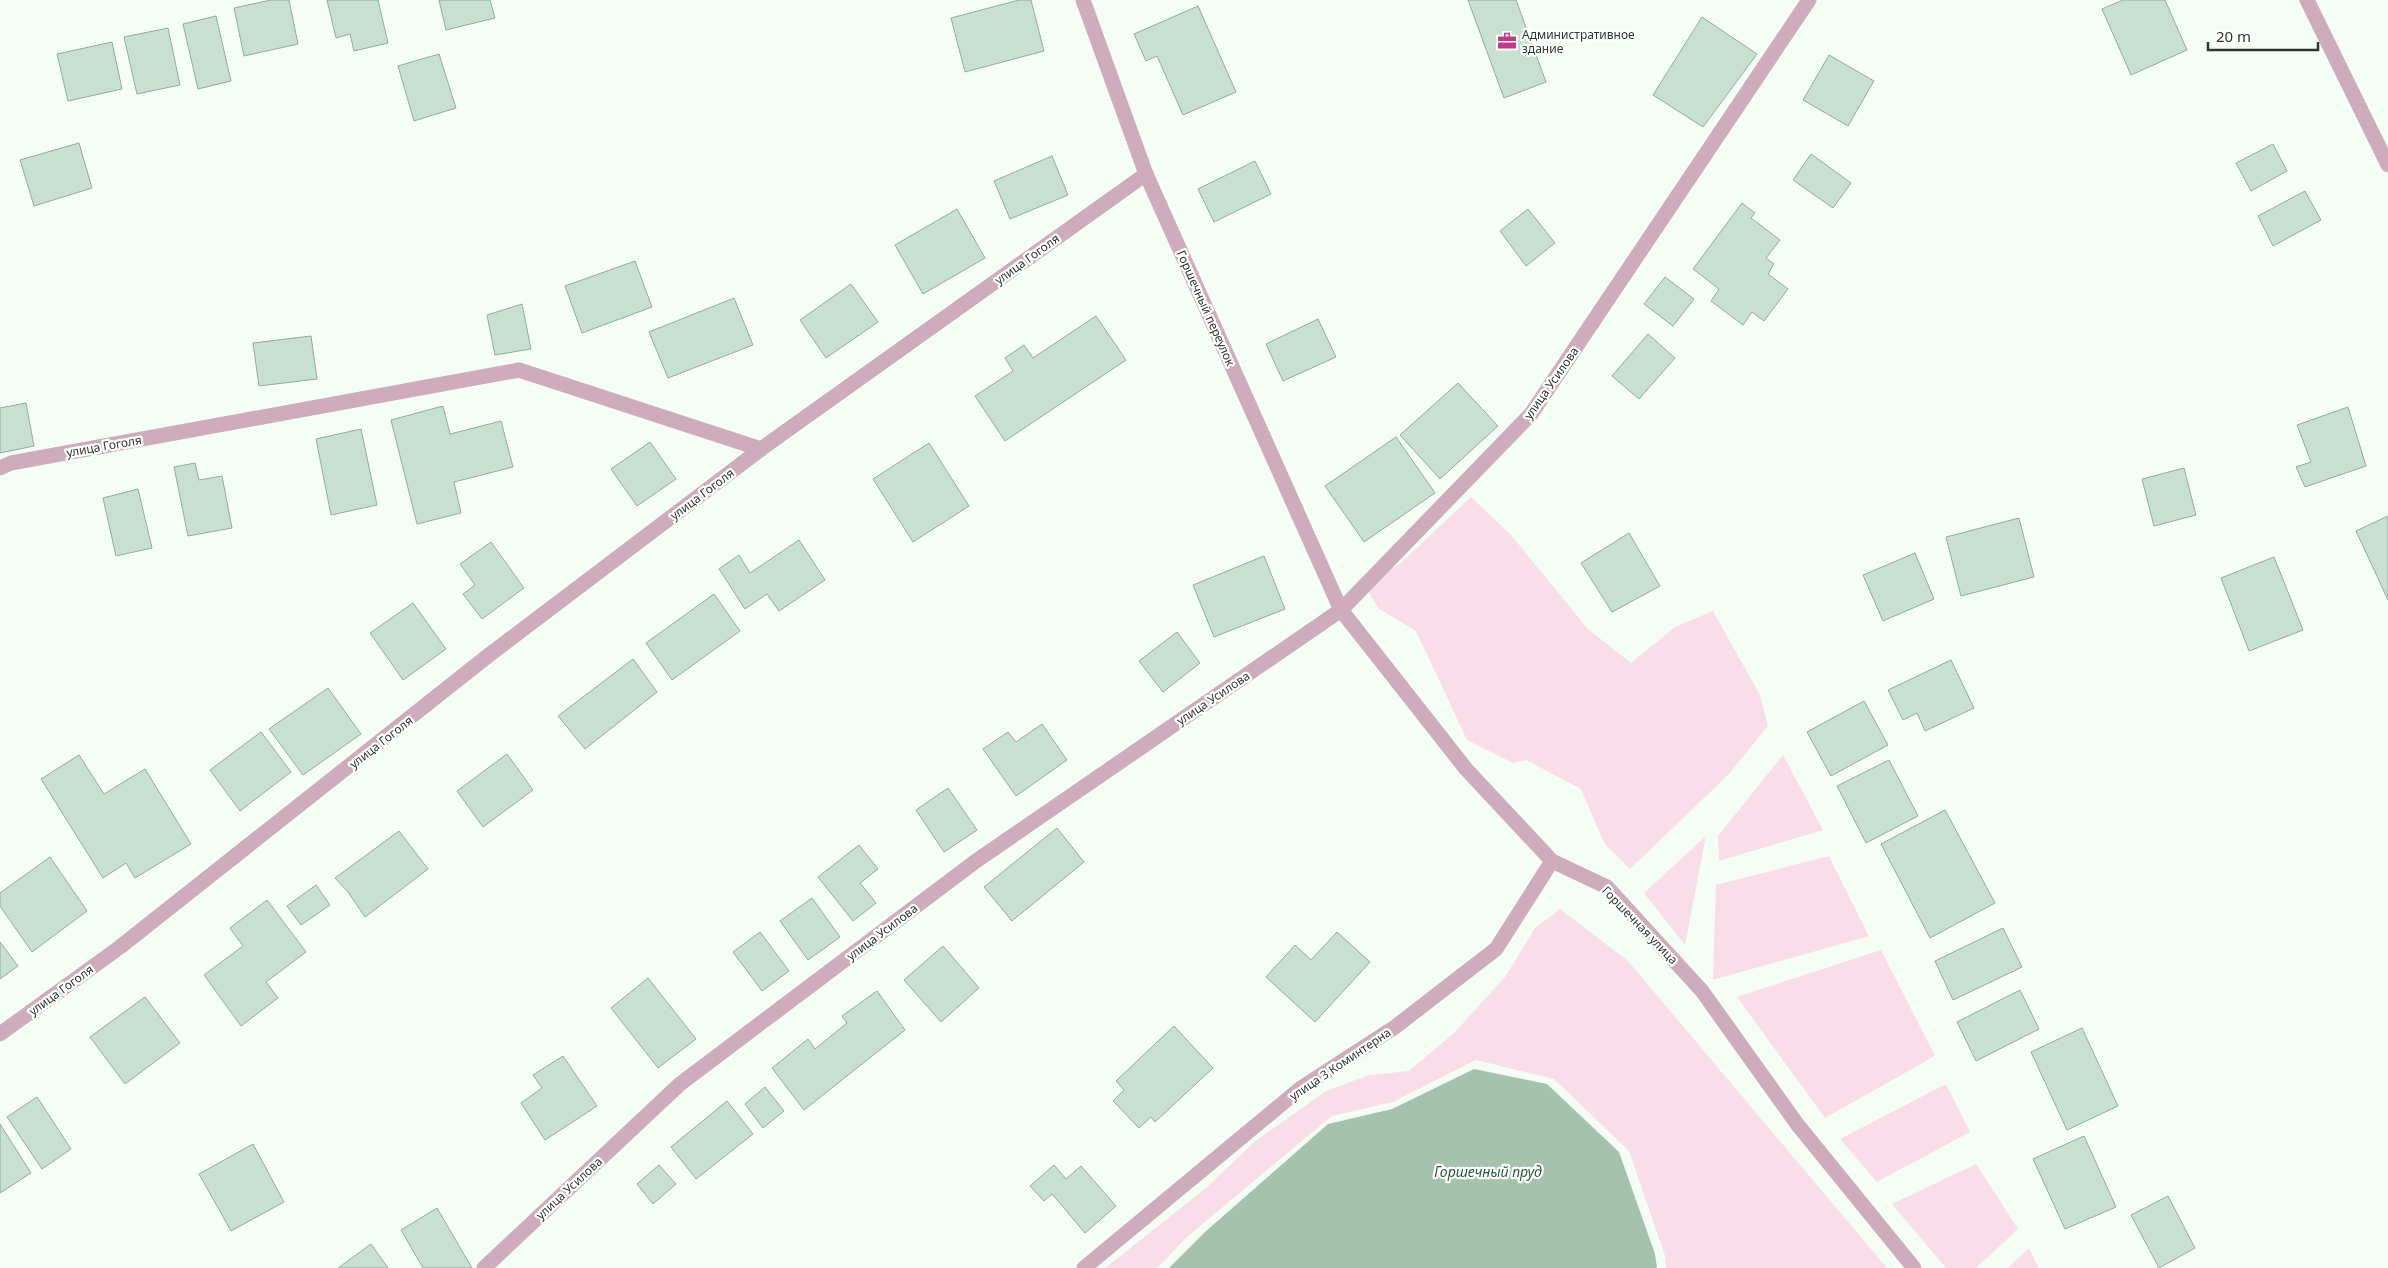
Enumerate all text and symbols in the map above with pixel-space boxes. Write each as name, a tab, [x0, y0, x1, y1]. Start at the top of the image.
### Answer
scale bar	[2208, 20, 2318, 52]
place label: Административное здание	[1522, 26, 1635, 57]
text: 20 m	[2216, 26, 2251, 46]
office icon: Административное здание	[1496, 30, 1518, 52]
street label: улица Гоголя	[991, 230, 1063, 288]
street label: Горшечный переулок	[1173, 248, 1239, 369]
street label: улица Усилова	[1520, 343, 1582, 423]
street label: улица Гоголя	[65, 431, 143, 461]
street label: улица Гоголя	[666, 464, 738, 524]
street label: улица Усилова	[1173, 667, 1253, 729]
street label: улица Гоголя	[346, 712, 416, 772]
street label: Горшечная улица	[1598, 882, 1682, 968]
street label: улица Усилова	[843, 900, 921, 964]
street label: улица Гоголя	[25, 961, 97, 1019]
street label: улица 3 Коминтерна	[1286, 1024, 1394, 1104]
street label: улица Усилова	[532, 1153, 606, 1223]
water label: Горшечный пруд	[1434, 1162, 1542, 1181]

